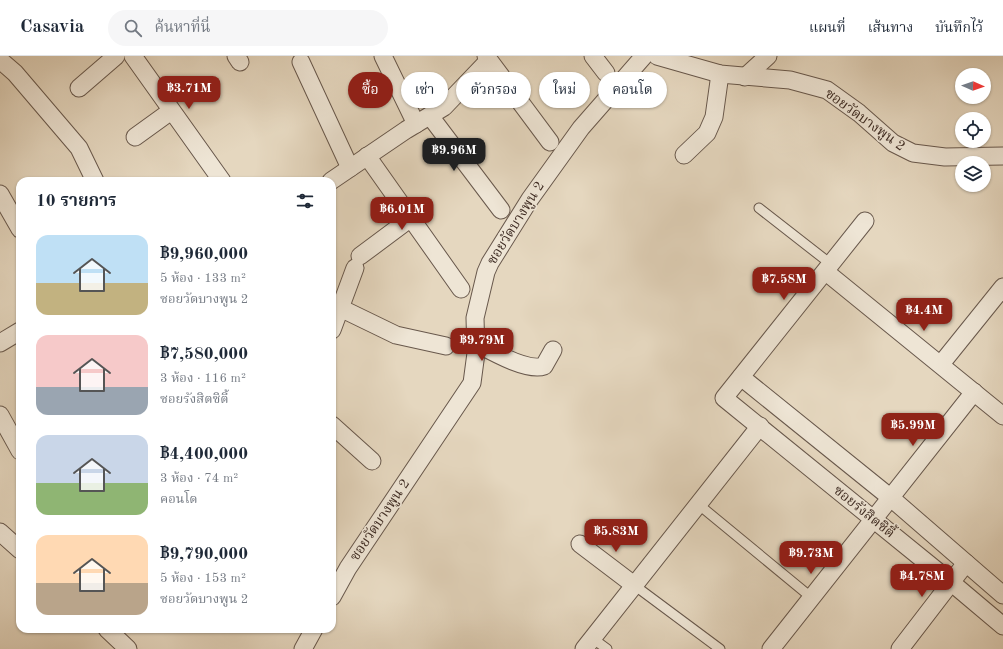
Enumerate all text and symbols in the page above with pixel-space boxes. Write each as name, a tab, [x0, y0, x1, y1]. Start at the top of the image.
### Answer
search box	[108, 10, 388, 46]
icon: search	[122, 17, 144, 39]
text: Casavia	[20, 18, 84, 37]
text: ค้นหาที่นี่	[154, 21, 210, 36]
text: แผนที่	[809, 21, 846, 35]
text: เส้นทาง	[868, 21, 913, 35]
text: บันทึกไว้	[935, 21, 983, 35]
north arrow	[955, 68, 991, 104]
map controls	[955, 68, 991, 192]
chip: ซื้อ	[348, 72, 393, 108]
chip: เช่า	[401, 72, 448, 108]
chip: ตัวกรอง	[456, 72, 531, 108]
chip: ใหม่	[539, 72, 590, 108]
chip: คอนโด	[598, 72, 667, 108]
pin: ฿3.71M	[156, 76, 222, 110]
text: ฿3.71M	[166, 82, 212, 95]
street label: ซอยวัดบางพูน 2	[822, 86, 908, 154]
button: locate	[955, 112, 991, 148]
pin: ฿9.96M	[421, 138, 487, 172]
text: ฿9.96M	[431, 144, 477, 157]
button: layers	[955, 156, 991, 192]
street label: ซอยวัดบางพูน 2	[484, 178, 548, 268]
icon: filters	[294, 190, 316, 212]
text: 10 รายการ	[36, 193, 117, 210]
pin: ฿6.01M	[369, 197, 435, 231]
text: ฿6.01M	[379, 203, 425, 216]
text: ฿9,960,000	[160, 246, 248, 263]
icon: home	[68, 251, 116, 299]
pin: ฿7.58M	[751, 267, 817, 301]
text: 5 ห้อง · 133 m²	[160, 272, 246, 285]
text: ฿7.58M	[761, 273, 807, 286]
text: ซอยวัดบางพูน 2	[160, 293, 248, 306]
pin: ฿4.4M	[896, 298, 952, 332]
text: ฿4.4M	[905, 304, 943, 317]
pin: ฿9.79M	[449, 328, 515, 362]
text: ฿9.79M	[459, 334, 505, 347]
text: ฿7,580,000	[160, 346, 248, 363]
icon: home	[68, 351, 116, 399]
text: 3 ห้อง · 116 m²	[160, 372, 246, 385]
text: ซอยรังสิตซิตี้	[160, 393, 229, 406]
pin: ฿5.99M	[880, 413, 946, 447]
text: ฿5.99M	[890, 419, 936, 432]
text: ฿4,400,000	[160, 446, 248, 463]
icon: home	[68, 451, 116, 499]
text: 3 ห้อง · 74 m²	[160, 472, 238, 485]
street label: ซอยวัดบางพูน 2	[347, 476, 413, 564]
street label: ซอยรังสิตซิตี้	[831, 480, 900, 541]
text: คอนโด	[160, 493, 198, 506]
pin: ฿5.83M	[583, 519, 649, 553]
text: ฿5.83M	[593, 525, 639, 538]
pin: ฿9.73M	[778, 541, 844, 575]
text: ฿9,790,000	[160, 546, 248, 563]
text: ฿9.73M	[788, 547, 834, 560]
icon: home	[68, 551, 116, 599]
pin: ฿4.78M	[889, 564, 955, 598]
text: ฿4.78M	[899, 570, 945, 583]
text: 5 ห้อง · 153 m²	[160, 572, 246, 585]
text: ซอยวัดบางพูน 2	[160, 593, 248, 606]

